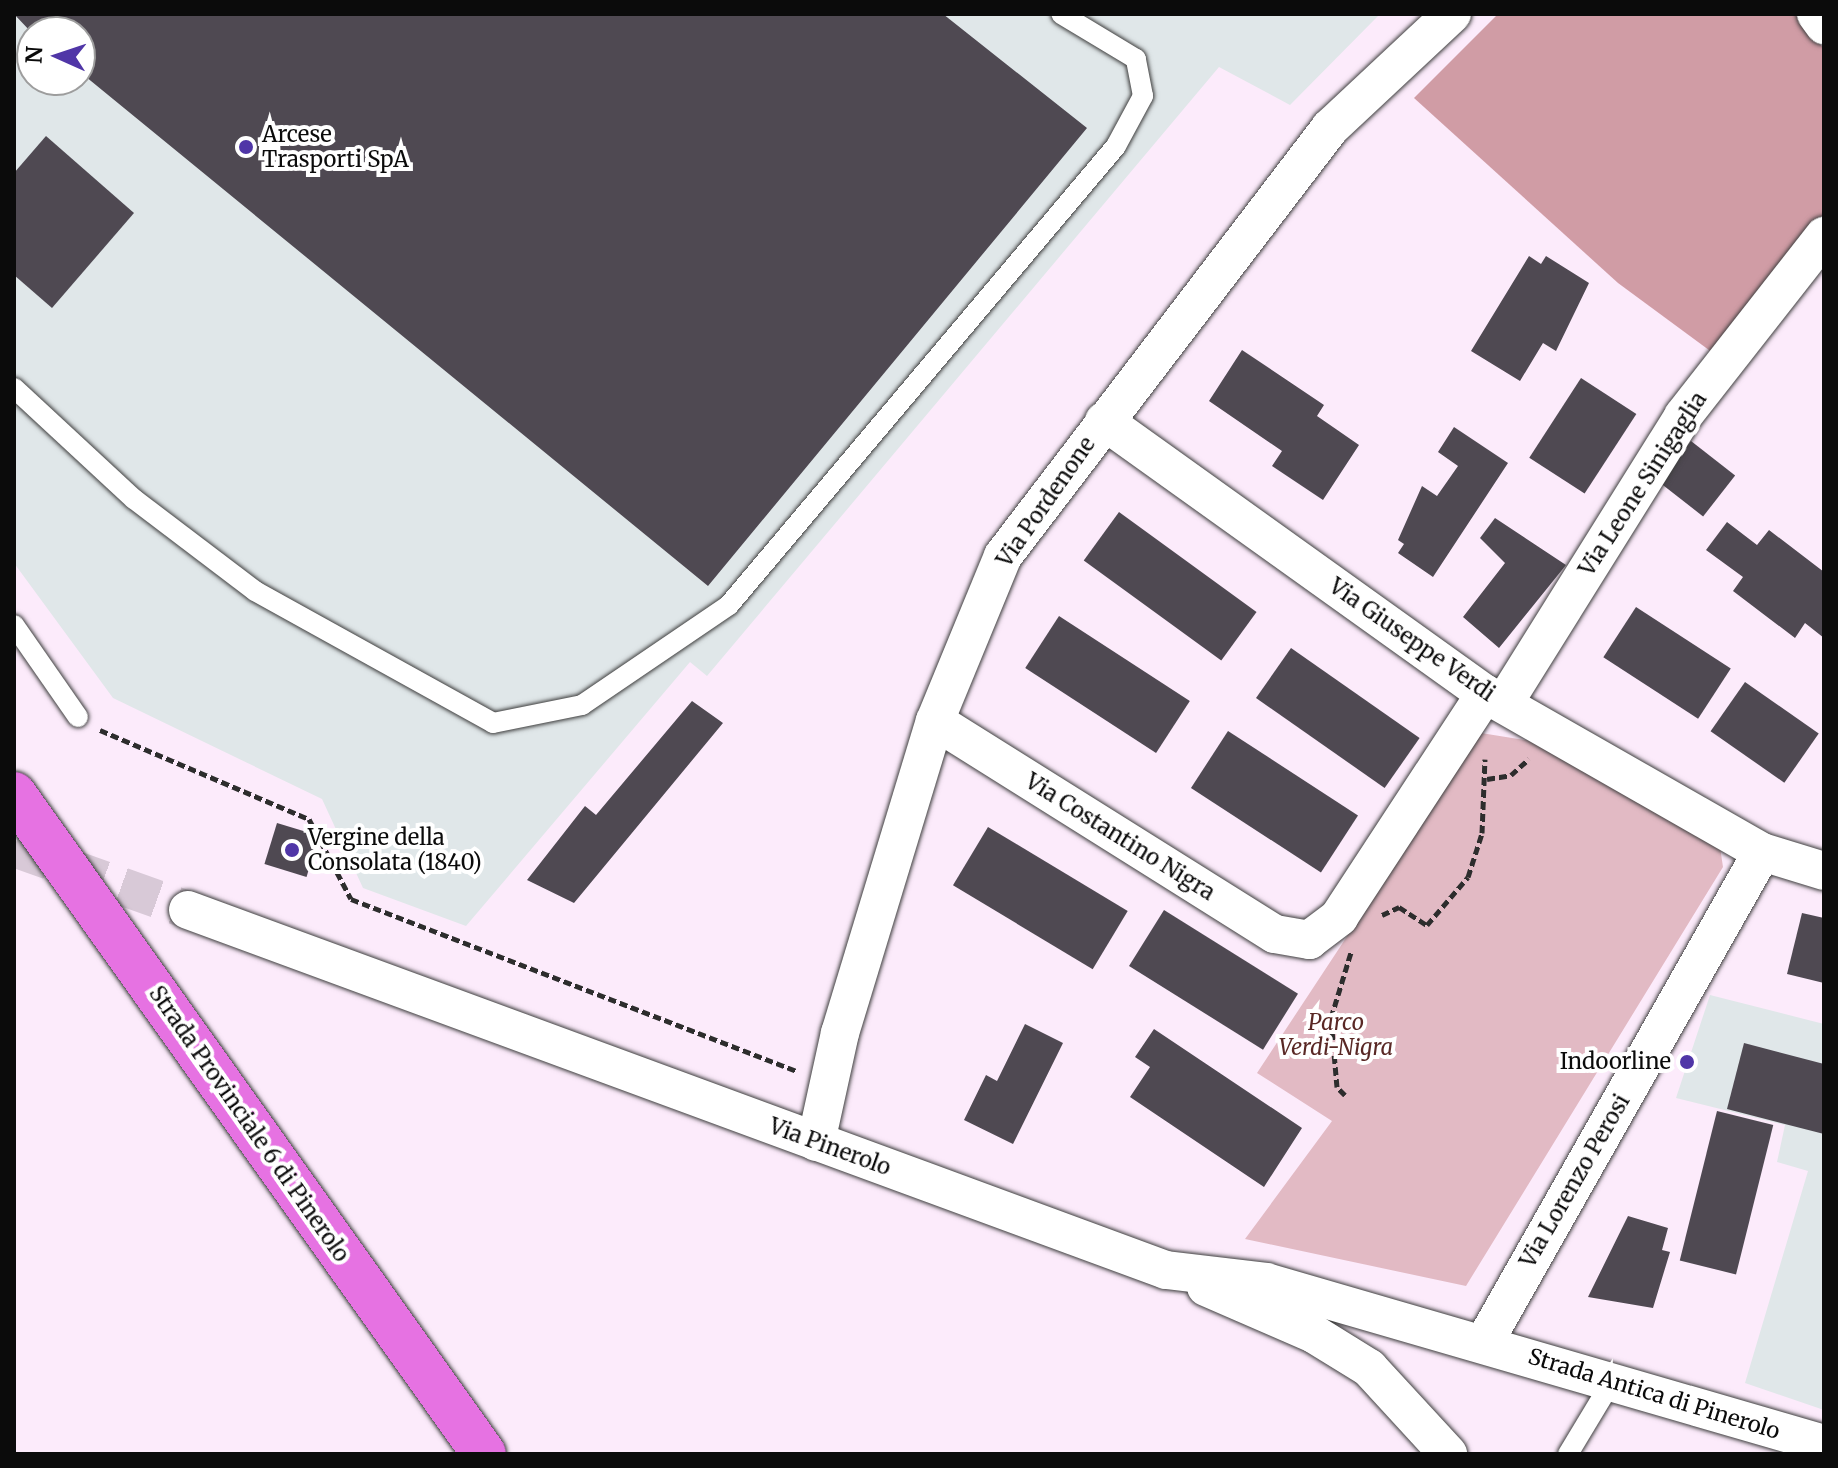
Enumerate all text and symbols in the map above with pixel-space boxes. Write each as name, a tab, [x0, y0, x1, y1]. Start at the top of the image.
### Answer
north arrow	[16, 16, 96, 96]
text: N	[20, 45, 48, 64]
place label: Arcese Trasporti SpA	[262, 121, 409, 172]
marker: Arcese Trasporti SpA	[237, 138, 255, 156]
street label: Via Leone Sinigaglia	[1574, 387, 1712, 581]
street label: Via Pordenone	[991, 432, 1101, 572]
street label: Via Giuseppe Verdi	[1324, 573, 1500, 707]
street label: Via Costantino Nigra	[1020, 768, 1220, 906]
place label: Vergine della Consolata (1840)	[308, 824, 482, 876]
marker: Vergine della Consolata (1840)	[283, 841, 301, 859]
street label: Strada Provinciale 6 di Pinerolo	[143, 981, 355, 1267]
park label: Parco Verdi-Nigra	[1279, 1009, 1393, 1060]
place label: Indoorline	[1560, 1049, 1671, 1075]
marker: Indoorline	[1678, 1053, 1696, 1071]
street label: Via Lorenzo Perosi	[1515, 1090, 1635, 1272]
street label: Via Pinerolo	[766, 1113, 894, 1181]
street label: Strada Antica di Pinerolo	[1525, 1343, 1783, 1445]

